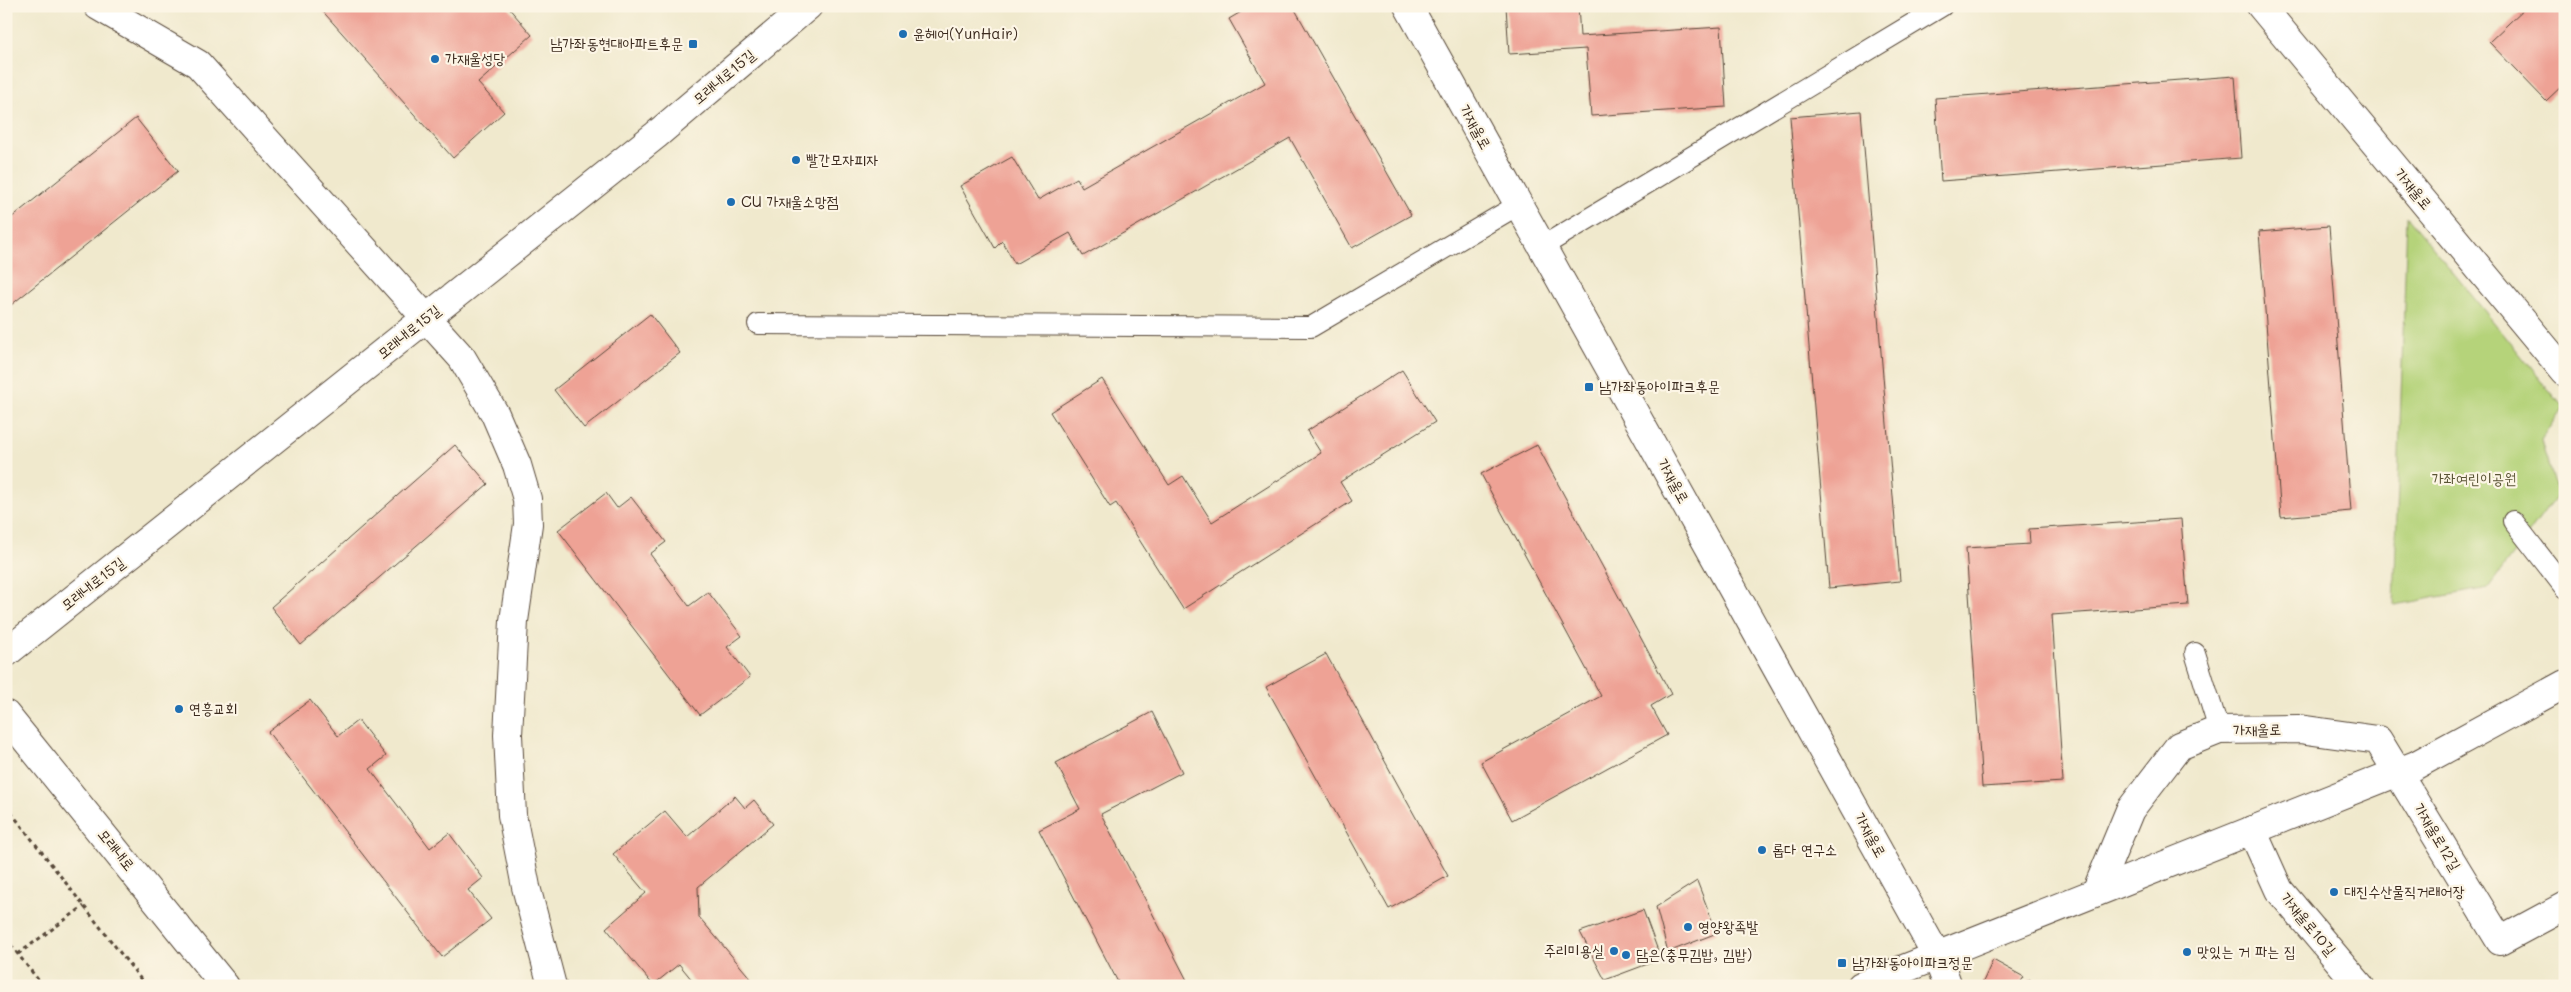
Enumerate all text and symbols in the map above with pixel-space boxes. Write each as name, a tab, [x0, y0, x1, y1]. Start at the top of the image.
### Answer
place label: 윤헤어(YunHair)	[913, 23, 1018, 43]
marker: 윤헤어(YunHair)	[897, 28, 909, 40]
place label: 남가좌동현대아파트후문	[550, 33, 683, 53]
marker: 남가좌동현대아파트후문	[687, 38, 699, 50]
street label: 모래내로15길	[688, 44, 759, 108]
place label: 가재울성당	[445, 48, 505, 68]
marker: 가재울성당	[429, 53, 441, 65]
street label: 가재울로	[1455, 101, 1496, 152]
place label: 빨간모자피자	[806, 149, 878, 169]
marker: 빨간모자피자	[790, 154, 802, 166]
street label: 가재울로	[2391, 163, 2437, 213]
place label: CU 가재울소망점	[741, 191, 839, 211]
marker: CU 가재울소망점	[725, 196, 737, 208]
street label: 모래내로15길	[373, 300, 444, 363]
place label: 남가좌동아이파크후문	[1599, 376, 1720, 396]
marker: 남가좌동아이파크후문	[1583, 381, 1595, 393]
street label: 가재울로	[1653, 455, 1694, 506]
park label: 가좌여린이공원	[2432, 468, 2516, 488]
street label: 모래내로15길	[56, 552, 128, 614]
place label: 연흥교회	[189, 698, 237, 718]
marker: 연흥교회	[173, 703, 185, 715]
street label: 가재울로	[2233, 719, 2281, 739]
street label: 가재울로12길	[2410, 799, 2466, 874]
street label: 가재울로	[1850, 809, 1891, 860]
street label: 모래내로	[94, 824, 140, 874]
place label: 롭다 연구소	[1772, 839, 1837, 859]
marker: 롭다 연구소	[1756, 844, 1768, 856]
place label: 대진수산물직거래어장	[2344, 881, 2465, 901]
marker: 대진수산물직거래어장	[2328, 886, 2340, 898]
street label: 가재울로10길	[2277, 888, 2341, 959]
place label: 영양왕족발	[1698, 916, 1758, 936]
marker: 영양왕족발	[1682, 921, 1694, 933]
place label: 주리미용실	[1544, 940, 1604, 960]
place label: 맛있는 거 파는 집	[2197, 941, 2296, 961]
place label: 담은(충무김밥, 김밥)	[1636, 944, 1752, 964]
marker: 주리미용실	[1608, 945, 1620, 957]
marker: 맛있는 거 파는 집	[2181, 946, 2193, 958]
marker: 담은(충무김밥, 김밥)	[1620, 949, 1632, 961]
place label: 남가좌동아이파크정문	[1852, 952, 1973, 972]
marker: 남가좌동아이파크정문	[1836, 957, 1848, 969]

